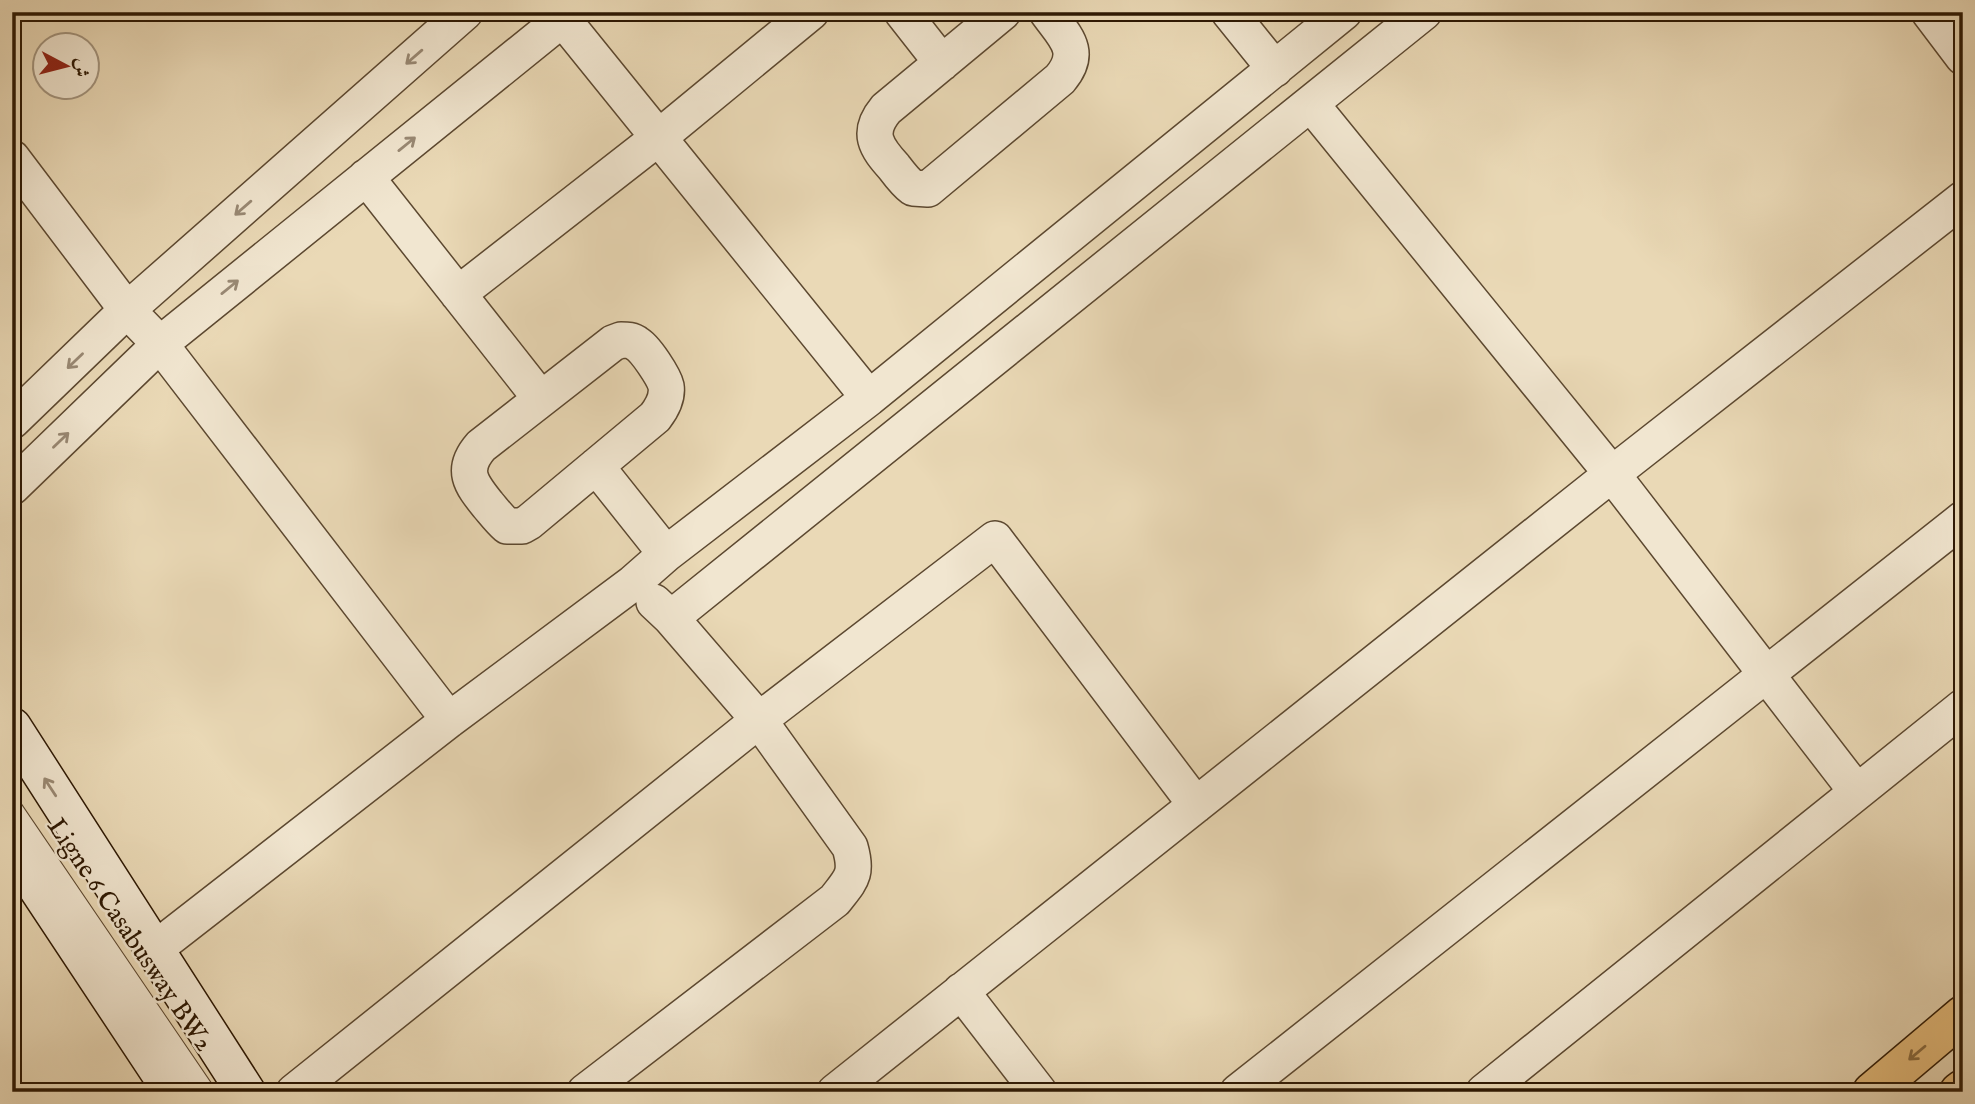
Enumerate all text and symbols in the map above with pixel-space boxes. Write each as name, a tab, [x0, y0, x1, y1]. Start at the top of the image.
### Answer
north arrow	[32, 32, 102, 102]
one-way arrow	[405, 49, 423, 65]
text: ش	[68, 57, 94, 79]
one-way arrow	[397, 137, 415, 152]
one-way arrow	[234, 200, 252, 216]
one-way arrow	[220, 280, 238, 295]
one-way arrow	[66, 352, 83, 369]
one-way arrow	[52, 431, 69, 448]
one-way arrow	[43, 777, 57, 797]
street label: Ligne 6 Casabusway BW2	[39, 812, 220, 1058]
one-way arrow	[1909, 1045, 1927, 1061]

